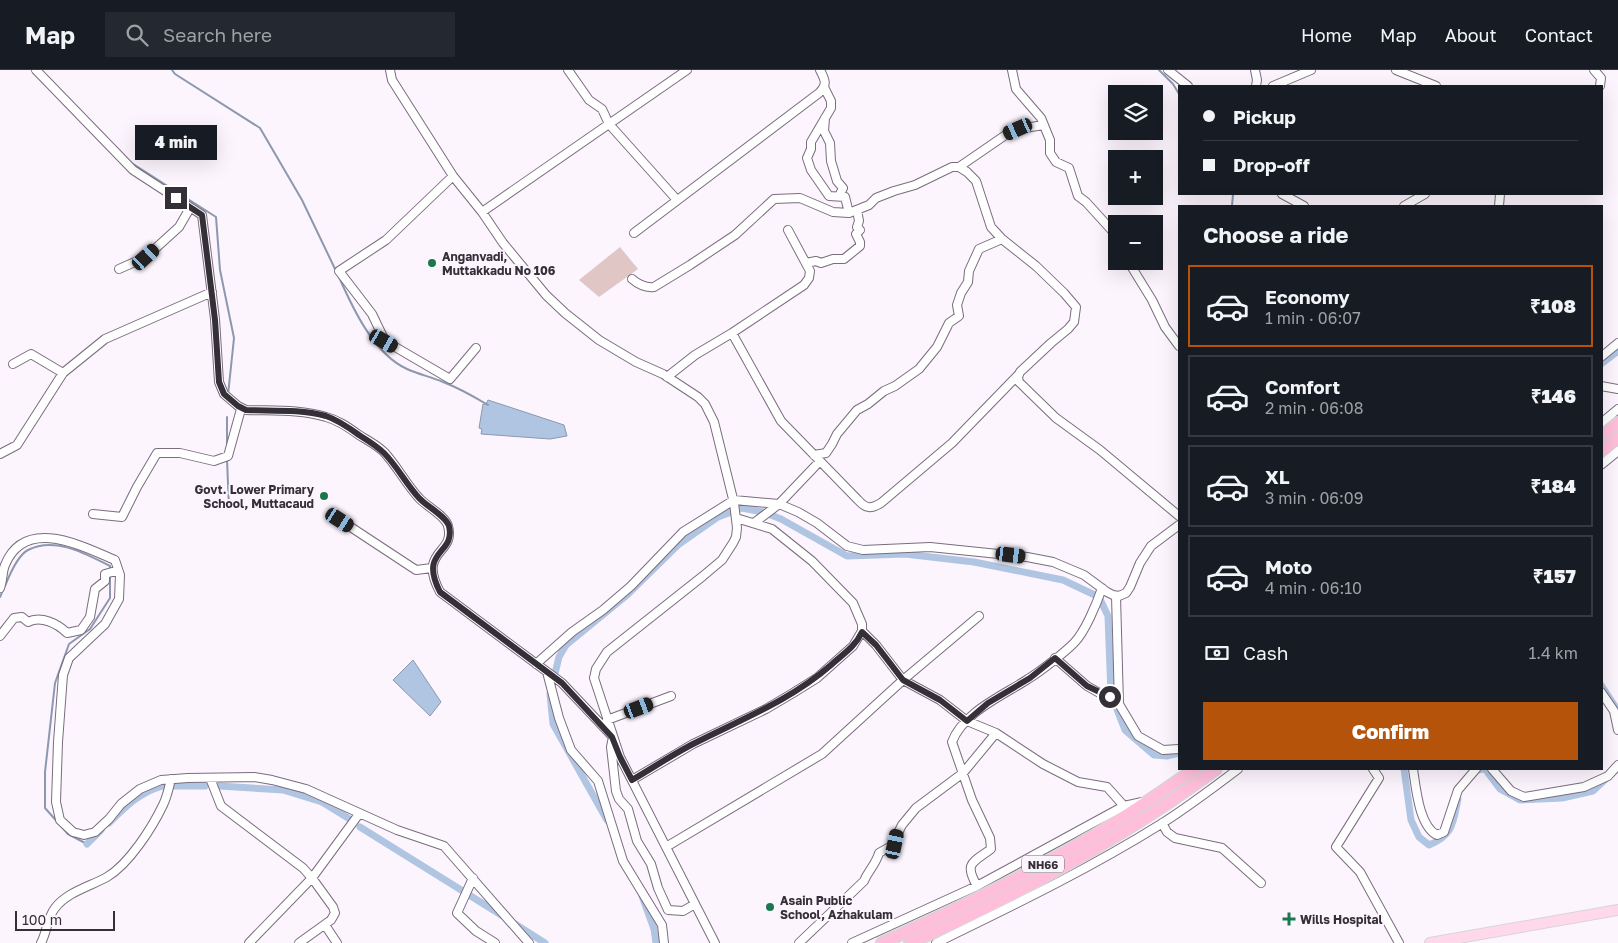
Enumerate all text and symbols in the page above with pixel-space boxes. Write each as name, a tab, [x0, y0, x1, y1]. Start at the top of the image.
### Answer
search box	[105, 12, 455, 57]
text: Map	[25, 20, 75, 49]
icon: search	[123, 21, 151, 49]
text: Search here	[163, 23, 272, 46]
text: Home	[1301, 24, 1352, 46]
text: Map	[1380, 24, 1417, 46]
text: About	[1445, 24, 1497, 46]
text: Contact	[1525, 24, 1593, 46]
map controls	[1108, 85, 1163, 270]
button: layers	[1108, 85, 1163, 140]
text: Pickup	[1233, 105, 1296, 128]
car	[1001, 116, 1034, 142]
callout: 4 min	[135, 126, 217, 160]
text: 4 min	[155, 132, 197, 152]
button: +	[1108, 150, 1163, 205]
text: Drop-off	[1233, 153, 1310, 176]
route end	[165, 187, 187, 209]
button: −	[1108, 215, 1163, 270]
text: Choose a ride	[1203, 221, 1349, 248]
car	[129, 241, 162, 273]
place label: Anganvadi, Muttakkadu No 106	[442, 249, 556, 278]
marker: Anganvadi, Muttakkadu No 106	[426, 257, 438, 269]
icon: car	[1205, 284, 1250, 329]
text: Economy	[1265, 285, 1350, 308]
text: ₹108	[1530, 294, 1576, 317]
text: 1 min · 06:07	[1265, 308, 1361, 328]
car	[367, 327, 400, 355]
icon: car	[1205, 374, 1250, 419]
text: Comfort	[1265, 375, 1340, 398]
text: ₹146	[1531, 384, 1576, 407]
text: 2 min · 06:08	[1265, 398, 1363, 418]
icon: car	[1205, 464, 1250, 509]
text: XL	[1265, 465, 1290, 488]
text: ₹184	[1531, 474, 1576, 497]
place label: Govt. Lower Primary School, Muttacaud	[195, 482, 315, 511]
text: 3 min · 06:09	[1265, 488, 1363, 508]
marker: Govt. Lower Primary School, Muttacaud	[318, 490, 330, 502]
car	[323, 506, 356, 534]
car	[995, 546, 1026, 564]
icon: car	[1205, 554, 1250, 599]
text: Moto	[1265, 555, 1312, 578]
text: ₹157	[1533, 564, 1576, 587]
text: 4 min · 06:10	[1265, 578, 1362, 598]
icon: cash	[1203, 639, 1231, 667]
text: Cash	[1243, 641, 1288, 664]
text: 1.4 km	[1528, 643, 1578, 663]
route start	[1099, 686, 1121, 708]
car	[622, 696, 655, 720]
button: Confirm	[1203, 702, 1578, 760]
car	[884, 828, 905, 860]
road number: NH66	[1022, 856, 1064, 872]
place label: Asain Public School, Azhakulam	[780, 893, 893, 922]
marker: Asain Public School, Azhakulam	[764, 901, 776, 913]
scale bar	[15, 908, 115, 931]
text: 100 m	[22, 911, 62, 928]
marker: Wills Hospital	[1282, 912, 1296, 926]
place label: Wills Hospital	[1300, 912, 1383, 927]

